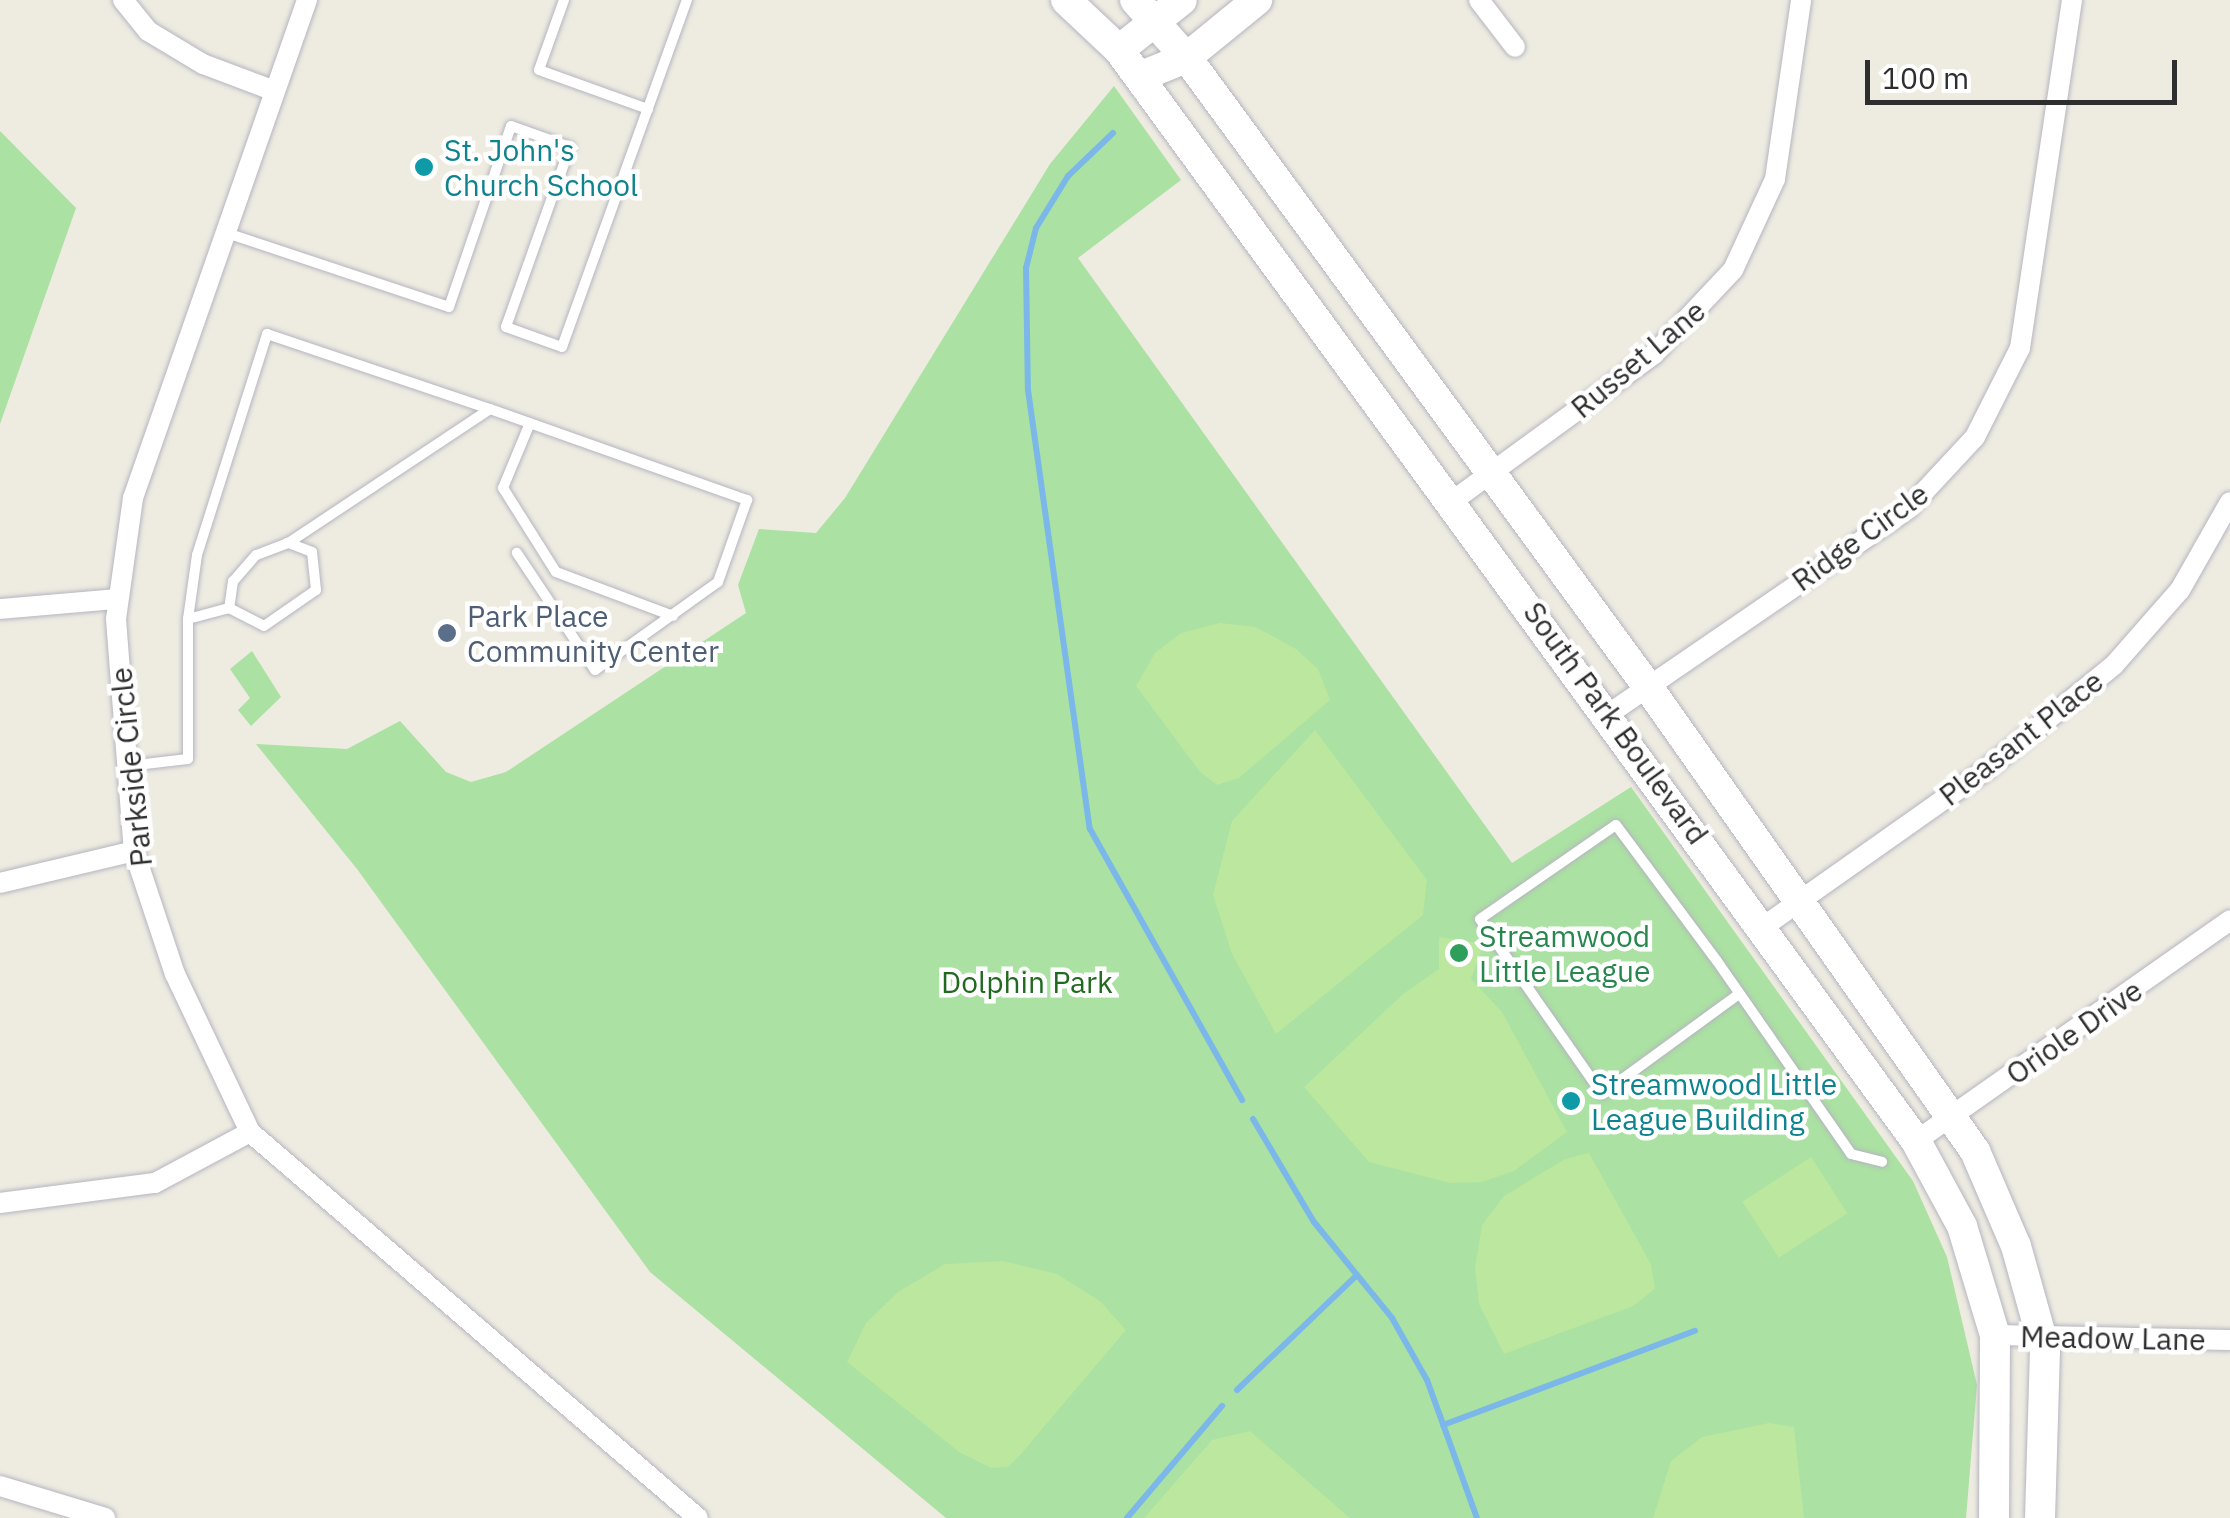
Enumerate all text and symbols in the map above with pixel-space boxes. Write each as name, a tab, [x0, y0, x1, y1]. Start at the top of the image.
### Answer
scale bar	[1870, 40, 2182, 102]
text: 100 m	[1882, 58, 1969, 97]
place label: St. John's Church School	[444, 132, 638, 202]
marker: St. John's Church School	[413, 156, 435, 178]
street label: Russet Lane	[1564, 293, 1712, 425]
street label: Ridge Circle	[1785, 475, 1935, 599]
street label: South Park Boulevard	[1516, 595, 1716, 851]
place label: Park Place Community Center	[467, 598, 719, 668]
marker: Park Place Community Center	[436, 622, 458, 644]
street label: Pleasant Place	[1932, 663, 2110, 813]
street label: Parkside Circle	[103, 666, 159, 868]
place label: Streamwood Little League	[1479, 918, 1650, 988]
marker: Streamwood Little League	[1448, 942, 1470, 964]
park label: Dolphin Park	[941, 964, 1113, 1000]
street label: Oriole Drive	[1999, 972, 2149, 1092]
place label: Streamwood Little League Building	[1591, 1066, 1837, 1136]
marker: Streamwood Little League Building	[1560, 1090, 1582, 1112]
street label: Meadow Lane	[2020, 1318, 2206, 1358]

